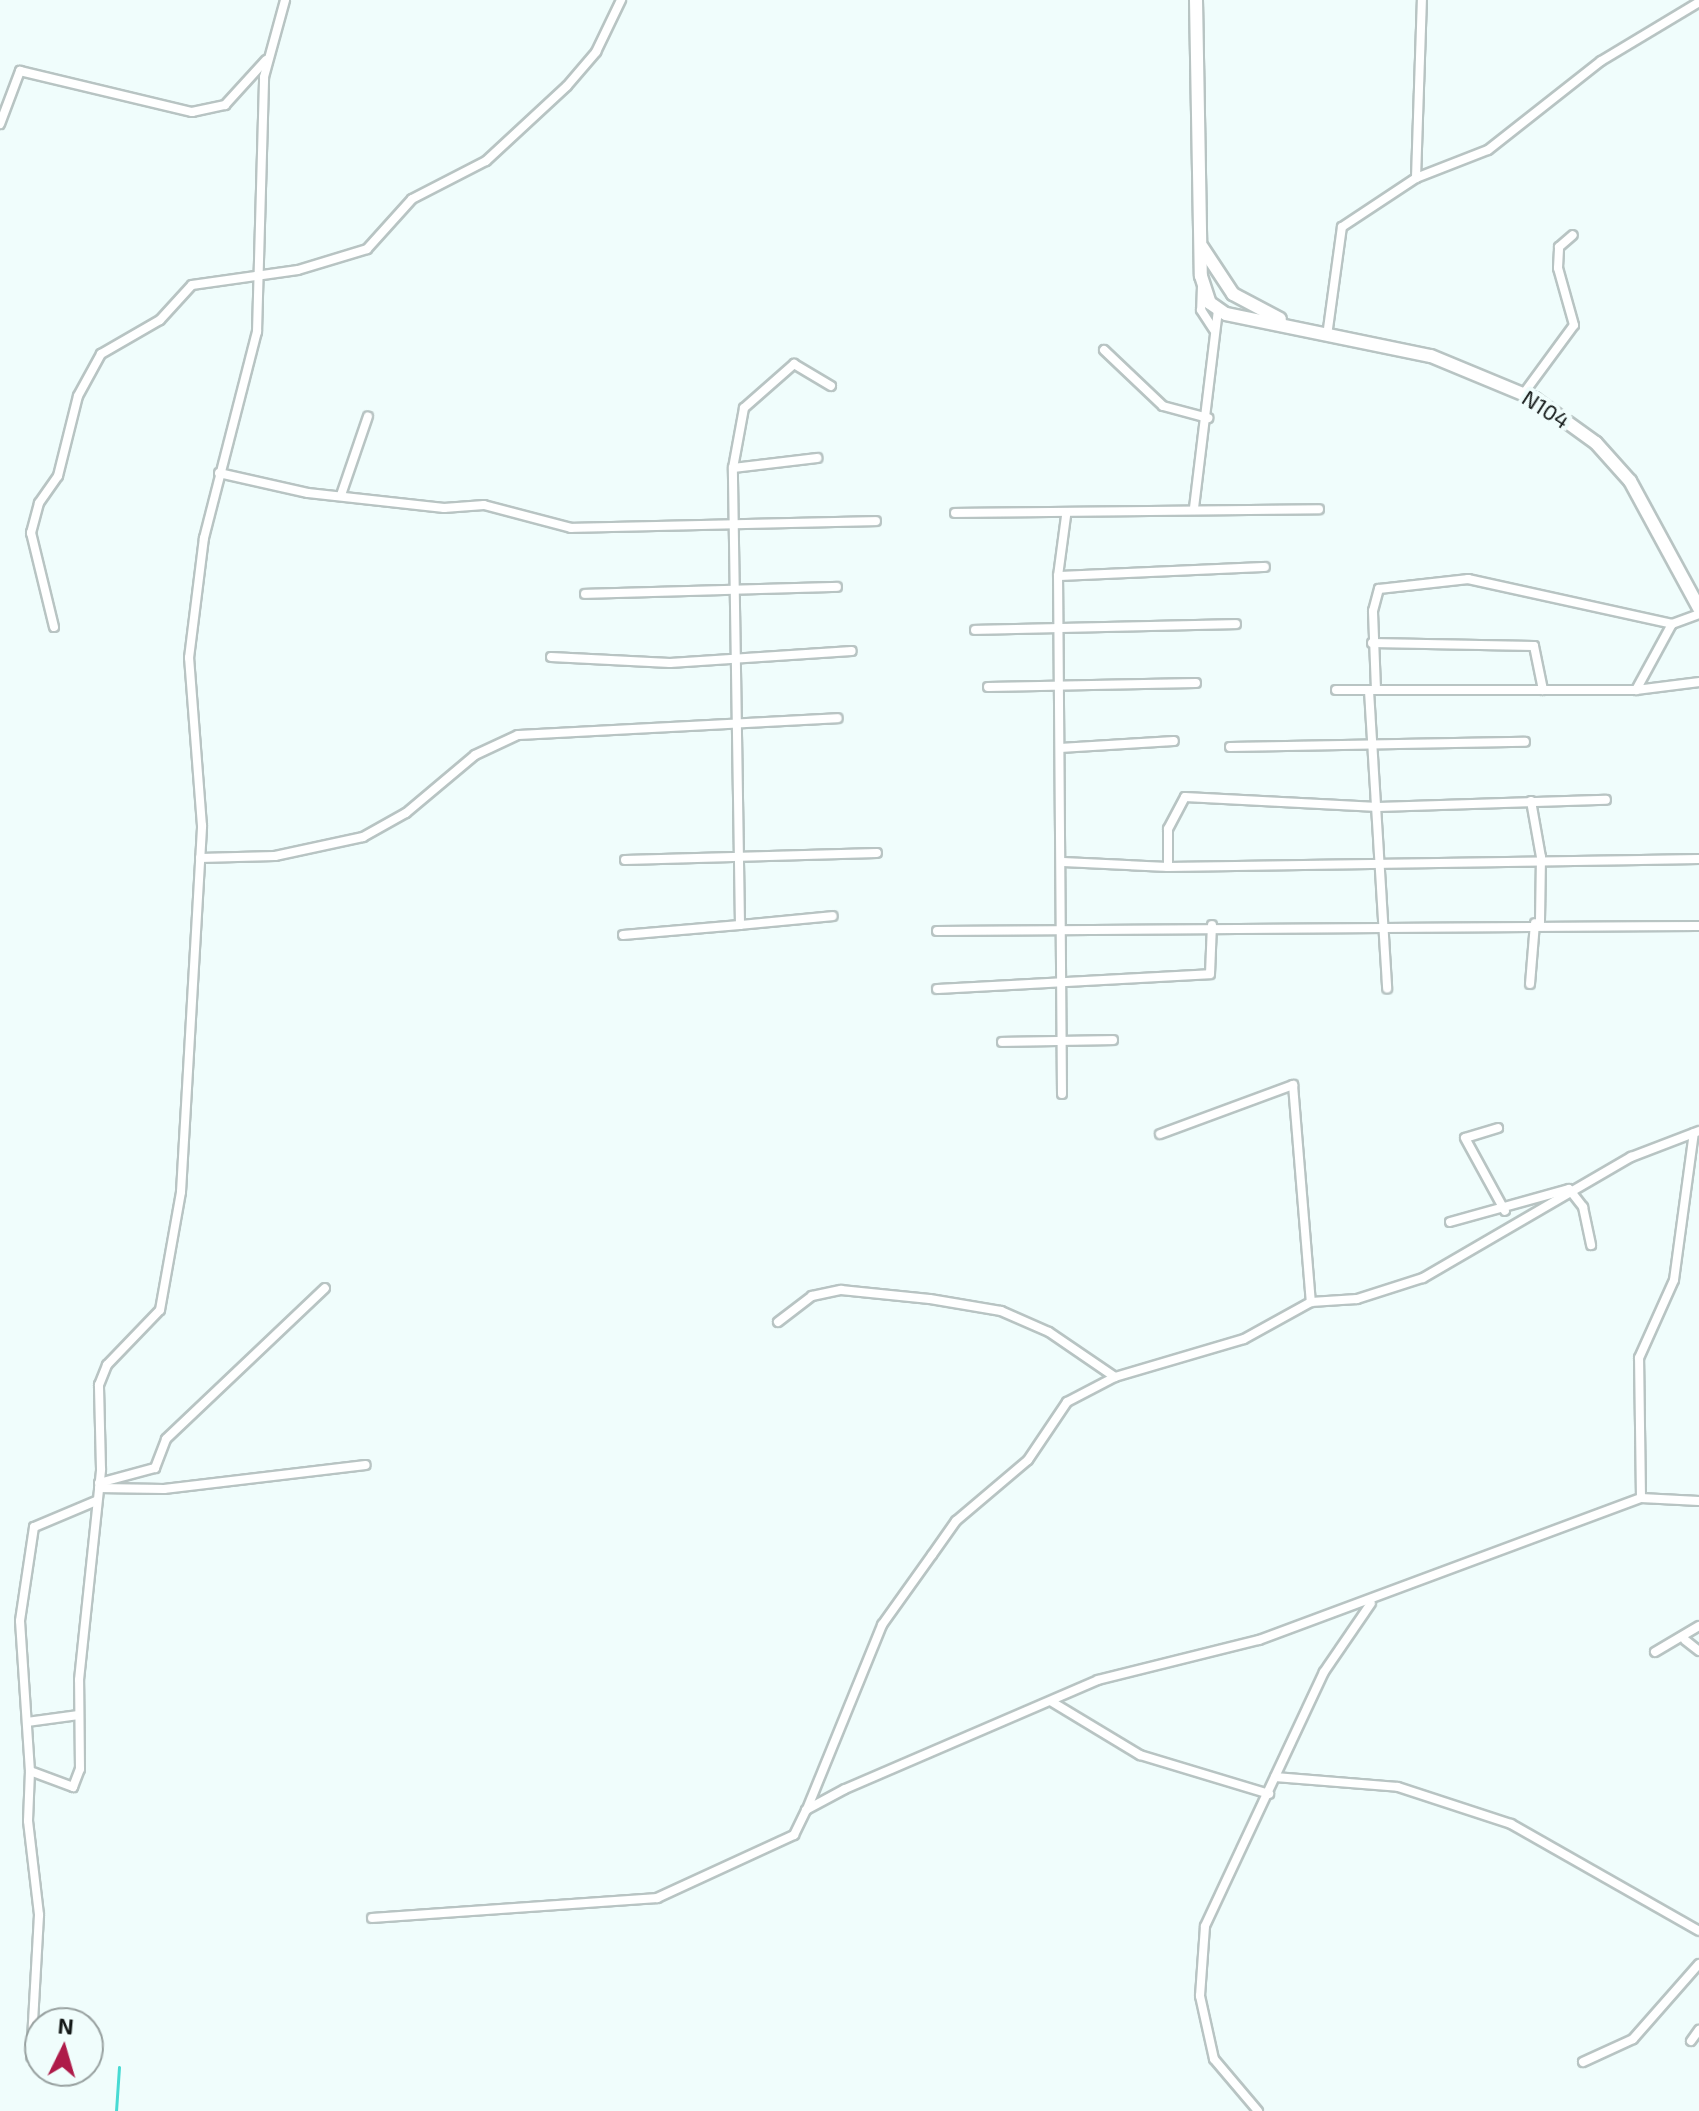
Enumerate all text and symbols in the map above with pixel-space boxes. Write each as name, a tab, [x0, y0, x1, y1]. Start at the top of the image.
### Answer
street label: N104	[1517, 384, 1575, 434]
north arrow	[24, 2007, 104, 2087]
text: N	[57, 2011, 75, 2039]

